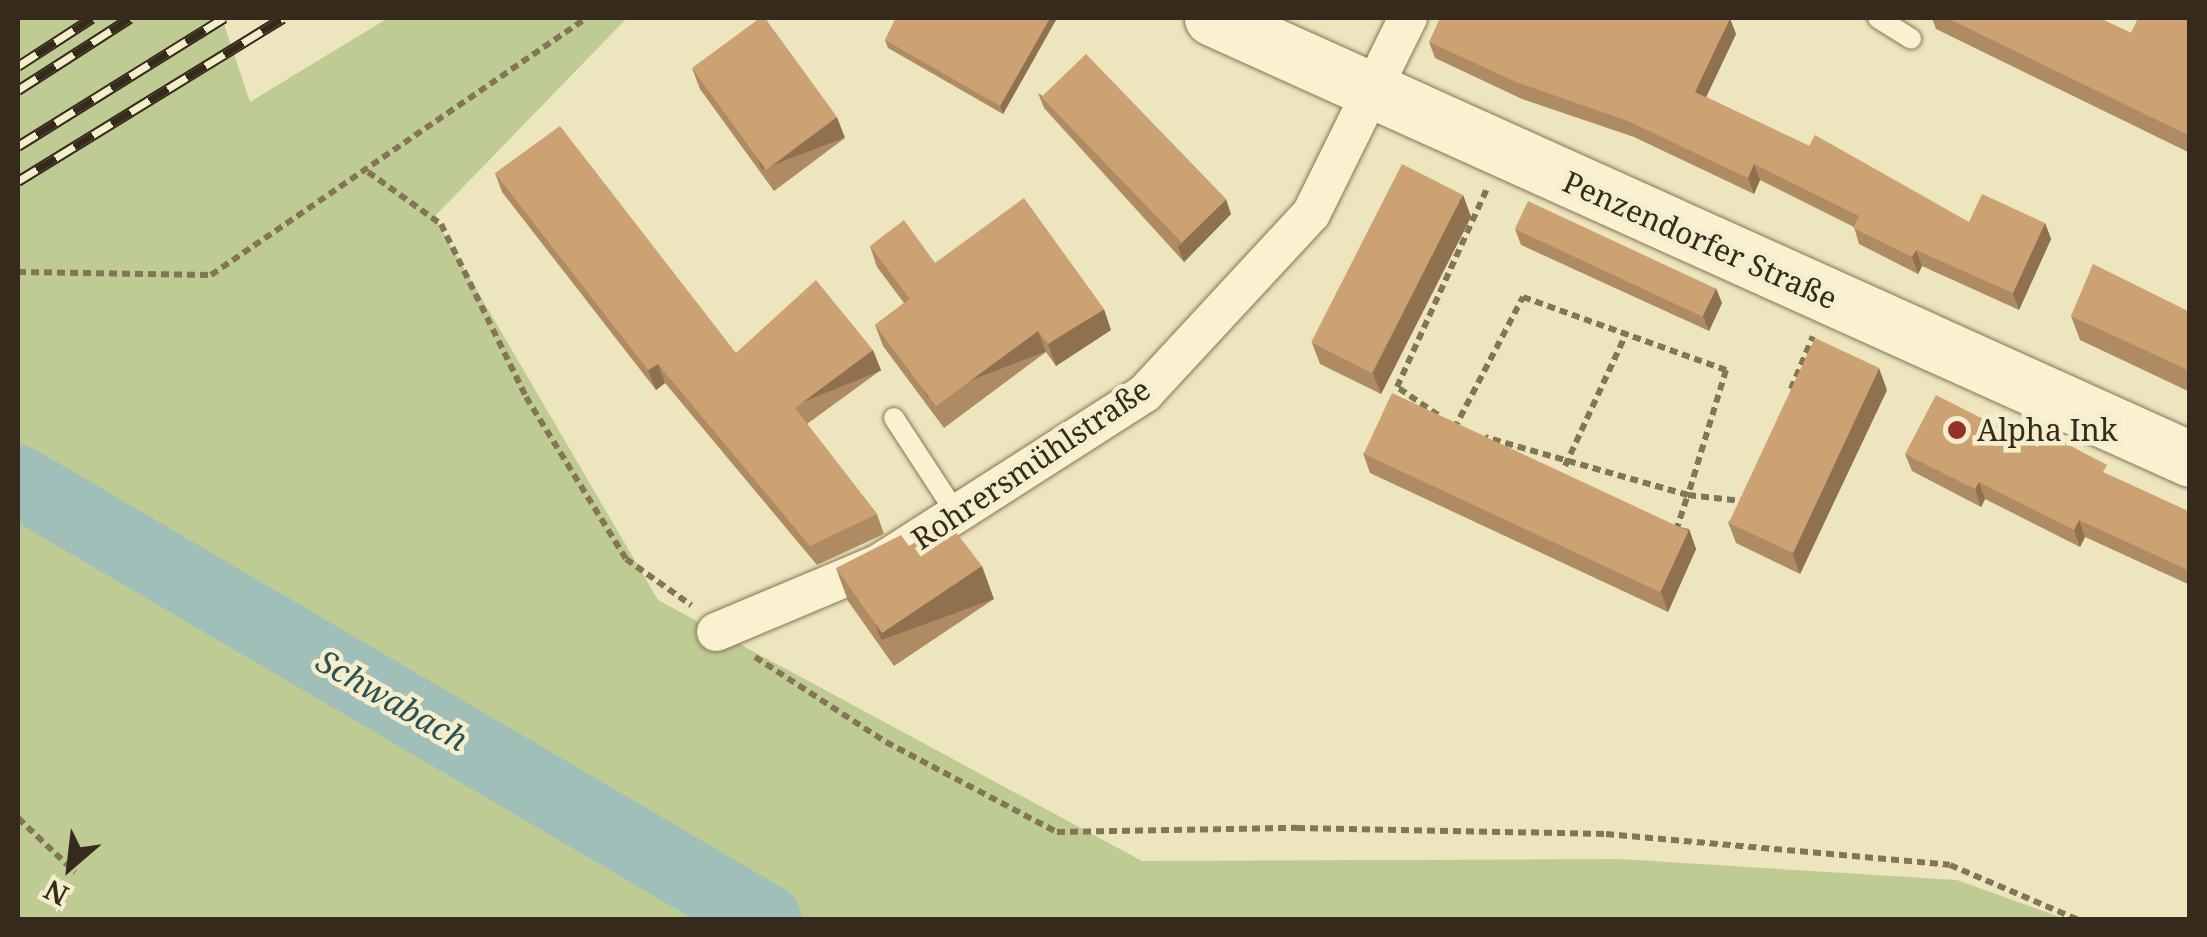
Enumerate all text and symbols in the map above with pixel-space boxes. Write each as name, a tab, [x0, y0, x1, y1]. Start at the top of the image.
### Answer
street label: Penzendorfer Straße	[1558, 163, 1842, 317]
street label: Rohrersmühlstraße	[905, 371, 1157, 557]
place label: Alpha Ink	[1977, 412, 2118, 448]
marker: Alpha Ink	[1946, 419, 1968, 441]
water label: Schwabach	[310, 641, 474, 759]
north arrow	[20, 817, 120, 917]
text: N	[37, 872, 75, 915]

